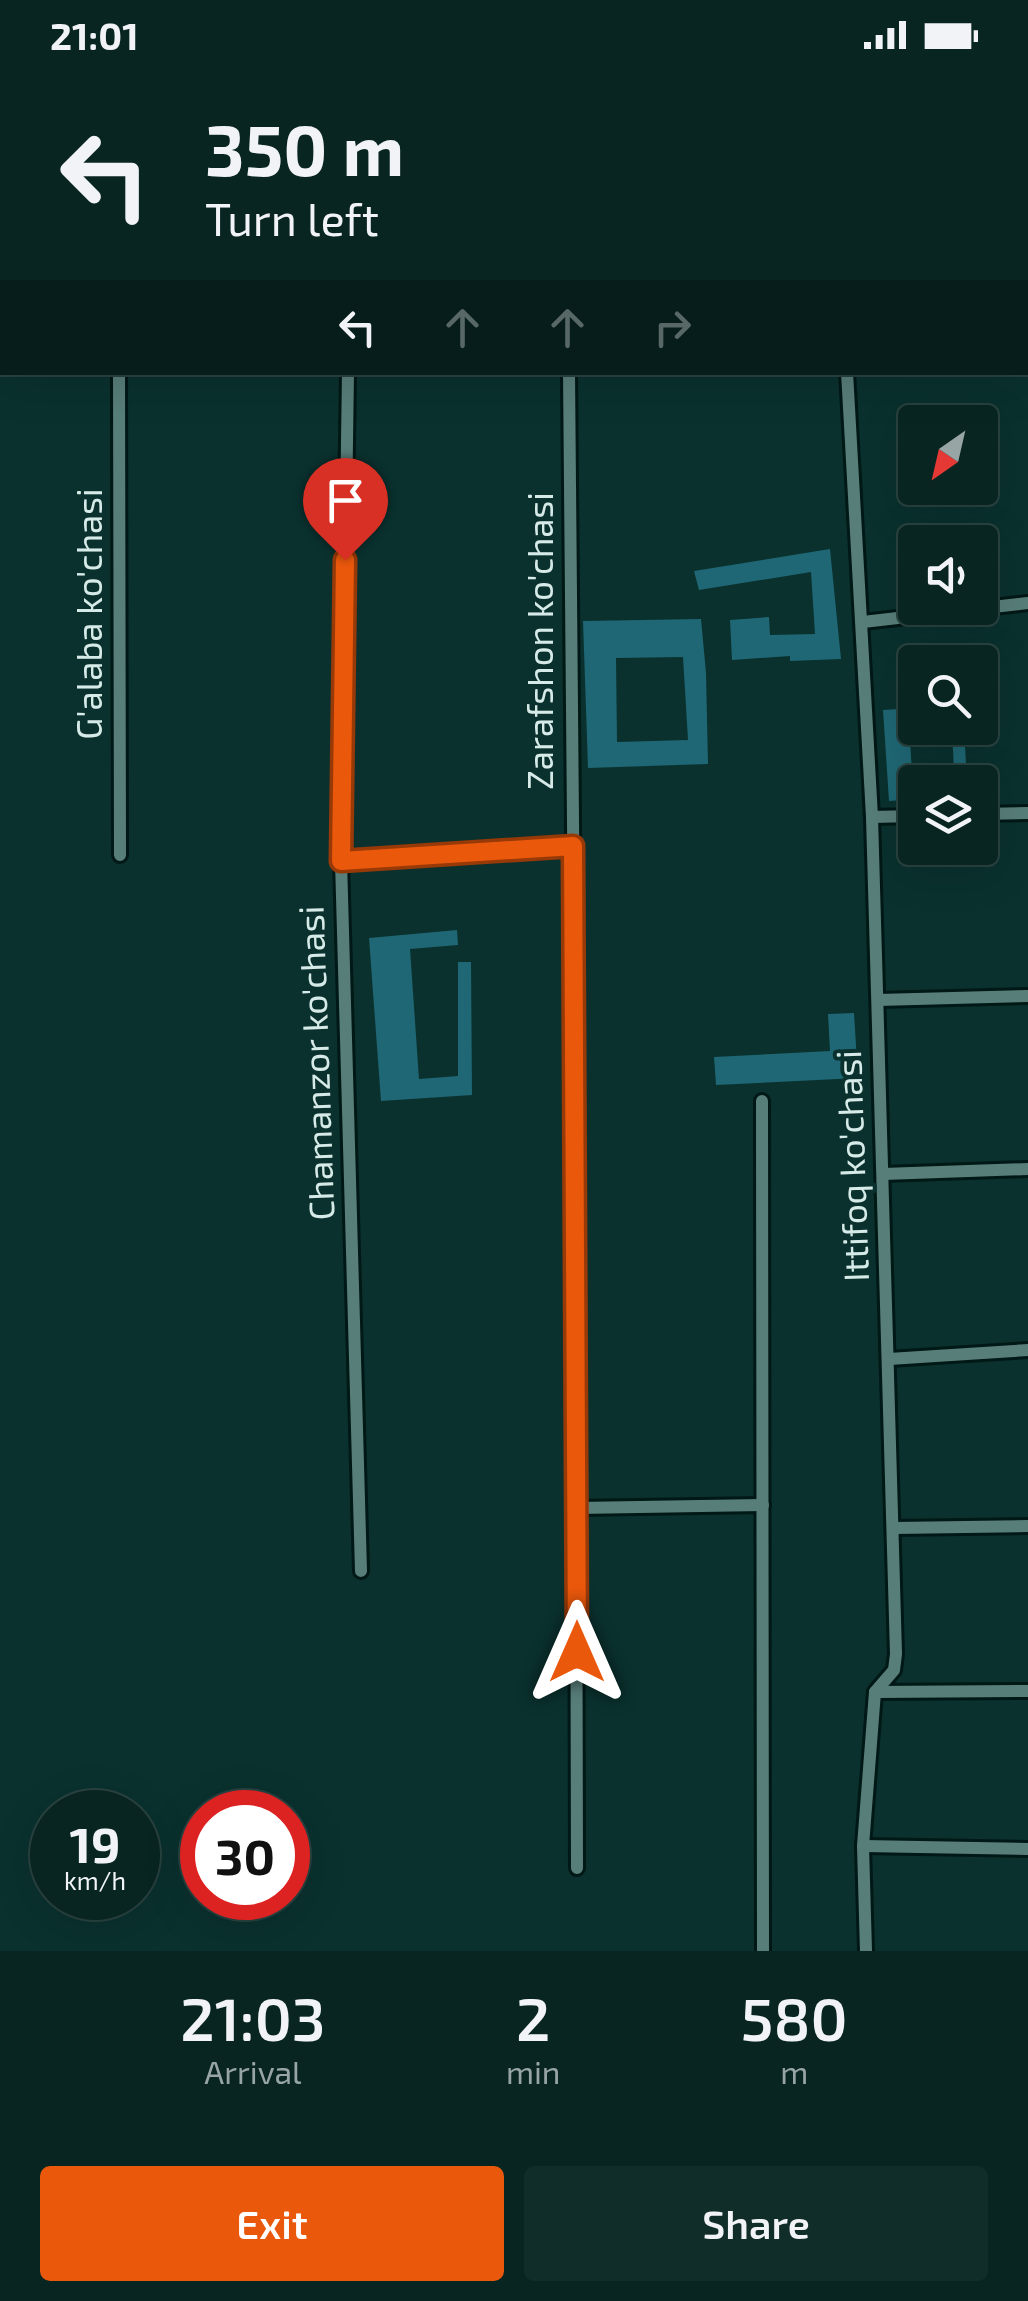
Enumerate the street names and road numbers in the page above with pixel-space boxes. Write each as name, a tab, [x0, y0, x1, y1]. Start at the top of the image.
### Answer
street label: G'alaba ko'chasi	[67, 488, 109, 740]
street label: Zarafshon ko'chasi	[518, 492, 560, 790]
street label: Chamanzor ko'chasi	[289, 905, 341, 1221]
street label: Ittifoq ko'chasi	[826, 1050, 876, 1282]

